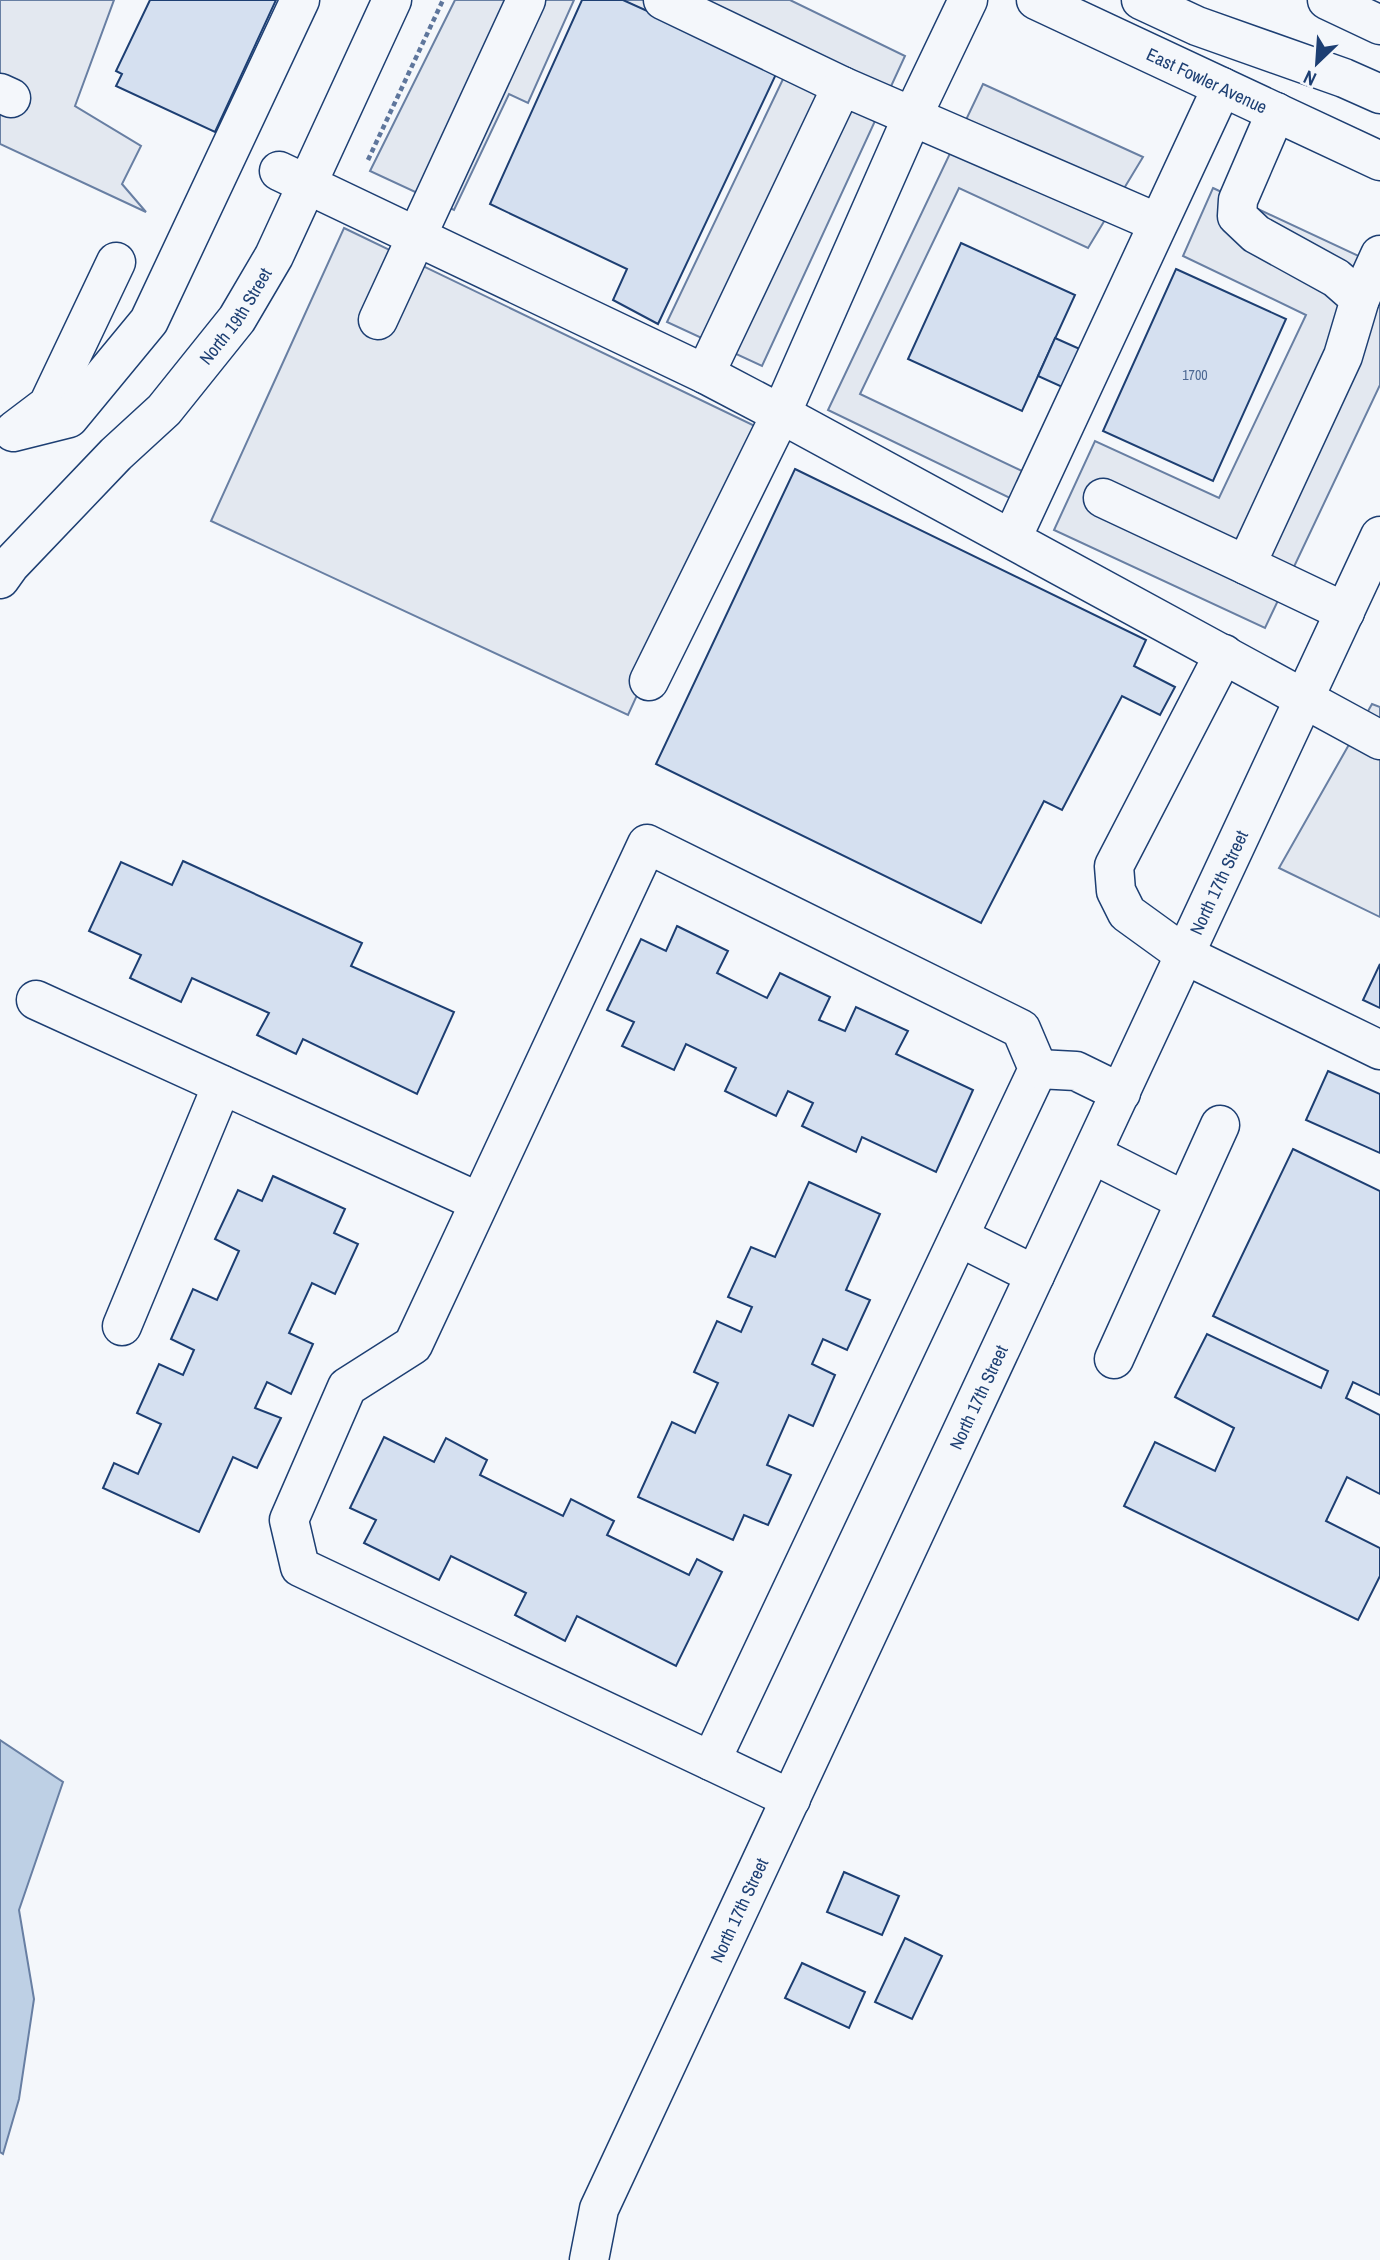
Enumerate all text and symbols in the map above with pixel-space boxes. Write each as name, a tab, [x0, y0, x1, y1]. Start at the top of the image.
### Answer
north arrow	[1282, 28, 1352, 98]
street label: East Fowler Avenue	[1143, 41, 1272, 119]
text: N	[1299, 64, 1320, 93]
street label: North 19th Street	[193, 263, 277, 370]
house number: 1700	[1182, 366, 1208, 384]
street label: North 17th Street	[1183, 826, 1253, 939]
street label: North 17th Street	[943, 1341, 1013, 1453]
street label: North 17th Street	[703, 1854, 774, 1966]

